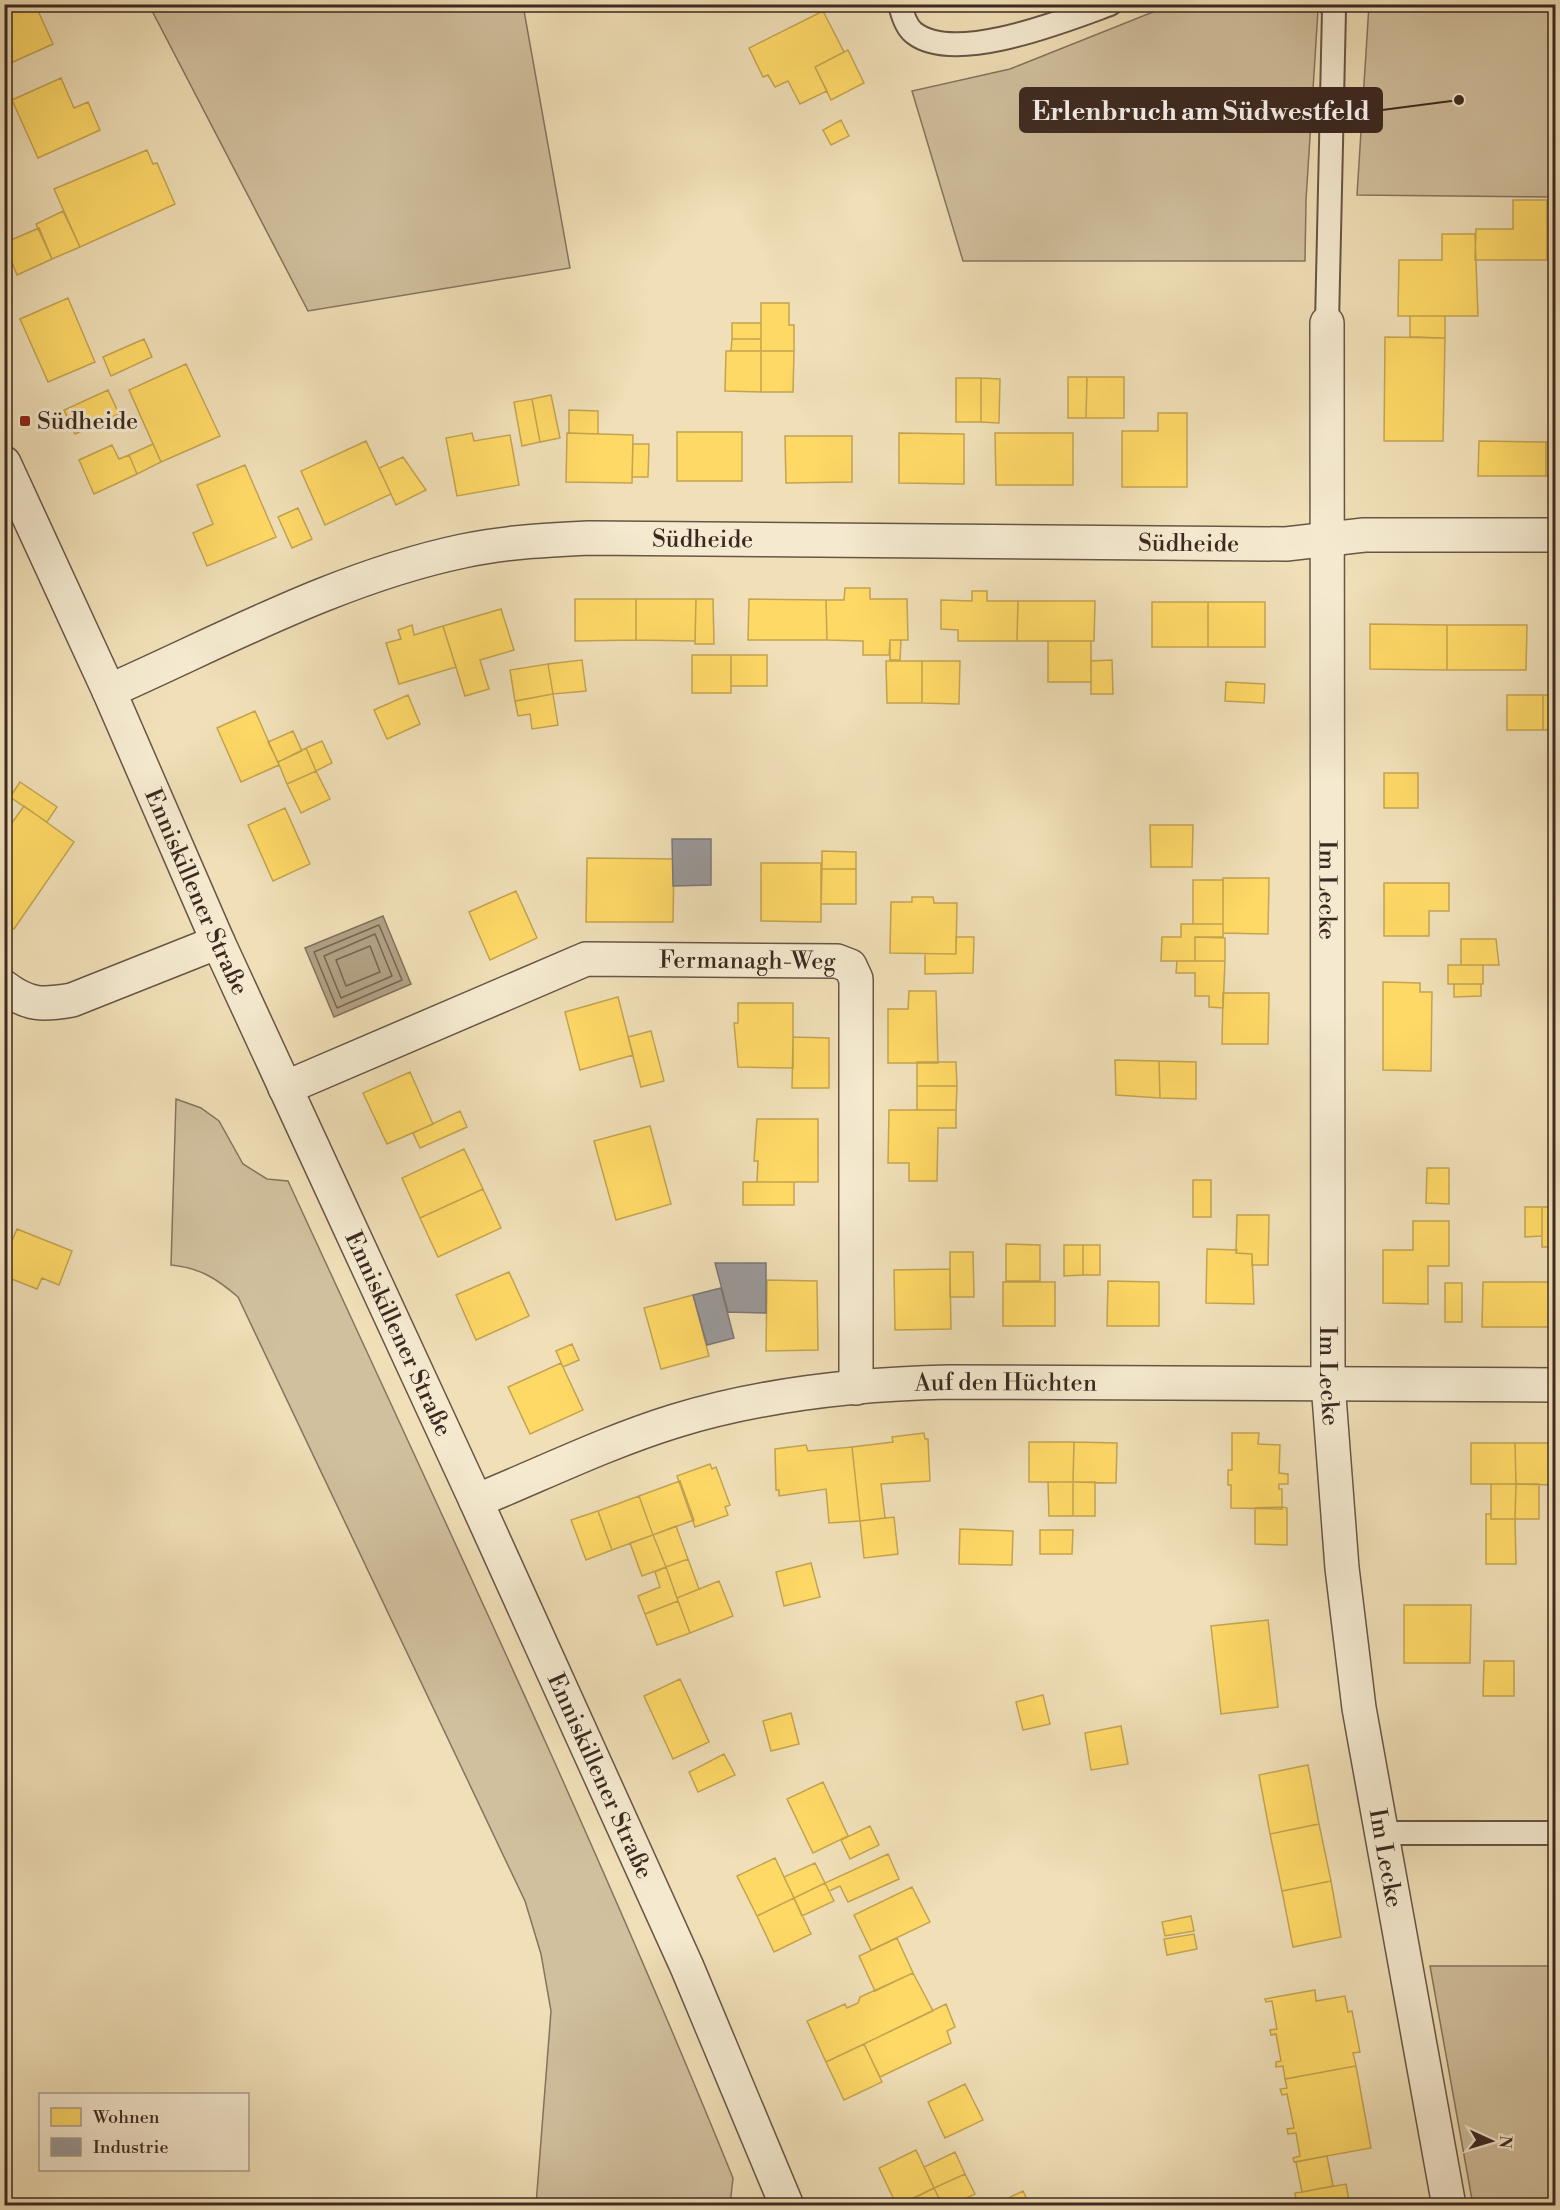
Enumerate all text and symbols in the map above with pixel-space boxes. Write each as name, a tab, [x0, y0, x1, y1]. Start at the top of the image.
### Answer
callout: Erlenbruch am Südwestfeld	[1020, 88, 1382, 132]
text: Erlenbruch am Südwestfeld	[1032, 96, 1370, 128]
place label: Südheide	[37, 407, 138, 437]
marker: Südheide	[18, 414, 32, 428]
street label: Südheide	[652, 525, 753, 555]
street label: Südheide	[1138, 529, 1239, 560]
street label: Enniskillener Straße	[137, 784, 254, 1000]
street label: Im Lecke	[1311, 840, 1342, 940]
street label: Fermanagh-Weg	[659, 946, 837, 977]
street label: Enniskillener Straße	[338, 1227, 458, 1441]
street label: Im Lecke	[1312, 1326, 1345, 1427]
street label: Auf den Hüchten	[913, 1368, 1097, 1399]
street label: Enniskillener Straße	[540, 1669, 659, 1884]
street label: Im Lecke	[1362, 1806, 1409, 1910]
legend	[39, 2093, 249, 2171]
text: Wohnen	[92, 2106, 160, 2129]
north arrow	[1461, 2111, 1521, 2171]
text: N	[1495, 2135, 1515, 2149]
text: Industrie	[93, 2136, 169, 2159]

